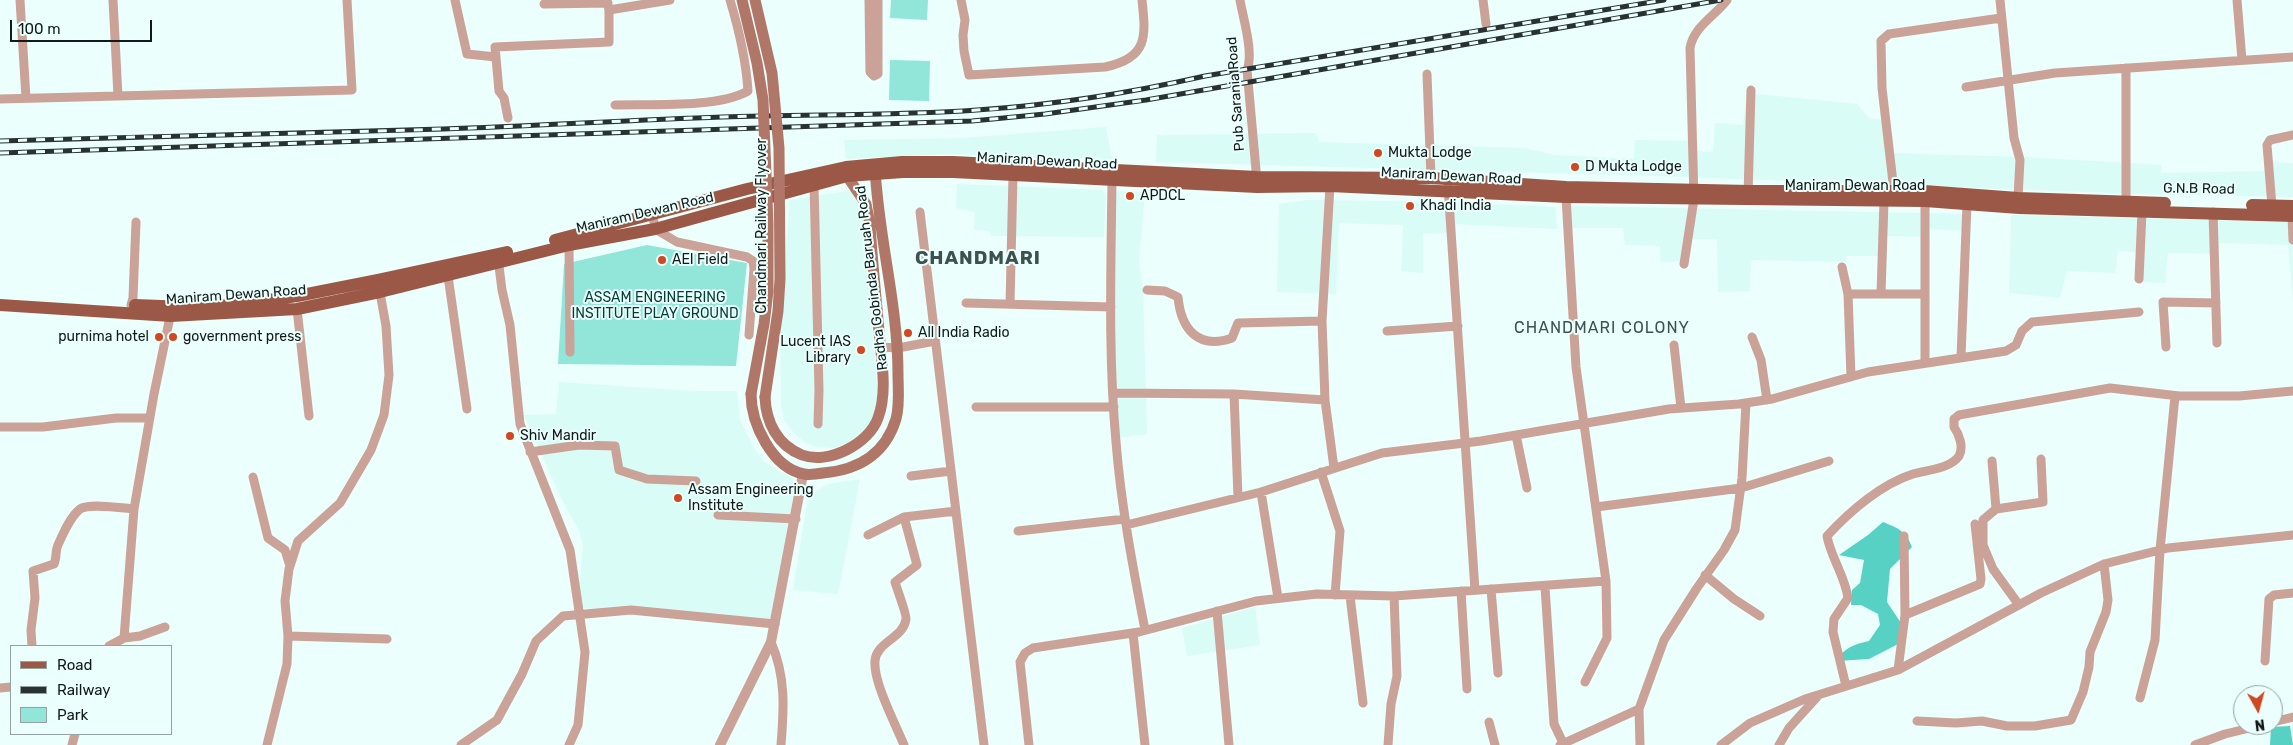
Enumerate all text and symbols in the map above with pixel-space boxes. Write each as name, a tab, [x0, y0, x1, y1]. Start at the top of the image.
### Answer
scale bar	[12, 10, 155, 42]
text: 100 m	[18, 20, 60, 38]
street label: Pub Sarania Road	[1224, 36, 1248, 152]
street label: Chandmari Railway Flyover	[754, 138, 770, 314]
place label: Mukta Lodge	[1388, 145, 1472, 161]
marker: Mukta Lodge	[1372, 147, 1384, 159]
street label: Maniram Dewan Road	[976, 149, 1118, 173]
place label: D Mukta Lodge	[1585, 159, 1682, 175]
marker: D Mukta Lodge	[1569, 161, 1581, 173]
street label: Maniram Dewan Road	[1380, 164, 1522, 188]
street label: Maniram Dewan Road	[1785, 178, 1925, 194]
street label: G.N.B Road	[2163, 180, 2235, 198]
street label: Radha Gobinda Baruah Road	[852, 185, 892, 371]
place label: APDCL	[1140, 188, 1185, 204]
street label: Maniram Dewan Road	[575, 189, 715, 237]
marker: APDCL	[1124, 190, 1136, 202]
place label: Khadi India	[1420, 198, 1492, 214]
marker: Khadi India	[1404, 200, 1416, 212]
district label: CHANDMARI	[914, 248, 1042, 270]
place label: AEI Field	[672, 252, 728, 268]
marker: AEI Field	[656, 254, 668, 266]
street label: Maniram Dewan Road	[165, 282, 307, 308]
park label: ASSAM ENGINEERING INSTITUTE PLAY GROUND	[571, 290, 739, 322]
district label: CHANDMARI COLONY	[1512, 318, 1692, 338]
place label: All India Radio	[918, 325, 1009, 341]
marker: All India Radio	[902, 327, 914, 339]
place label: purnima hotel	[58, 329, 149, 345]
place label: government press	[183, 329, 301, 345]
marker: purnima hotel	[153, 331, 165, 343]
marker: government press	[167, 331, 179, 343]
place label: Lucent IAS Library	[780, 334, 851, 367]
marker: Lucent IAS Library	[855, 344, 867, 356]
place label: Shiv Mandir	[520, 428, 596, 444]
marker: Shiv Mandir	[504, 430, 516, 442]
place label: Assam Engineering Institute	[688, 482, 814, 514]
marker: Assam Engineering Institute	[672, 492, 684, 504]
legend	[10, 645, 172, 735]
text: Road	[57, 656, 93, 674]
text: Railway	[57, 681, 111, 699]
north arrow	[2233, 685, 2283, 735]
text: Park	[57, 706, 88, 724]
text: N	[2254, 715, 2266, 733]

